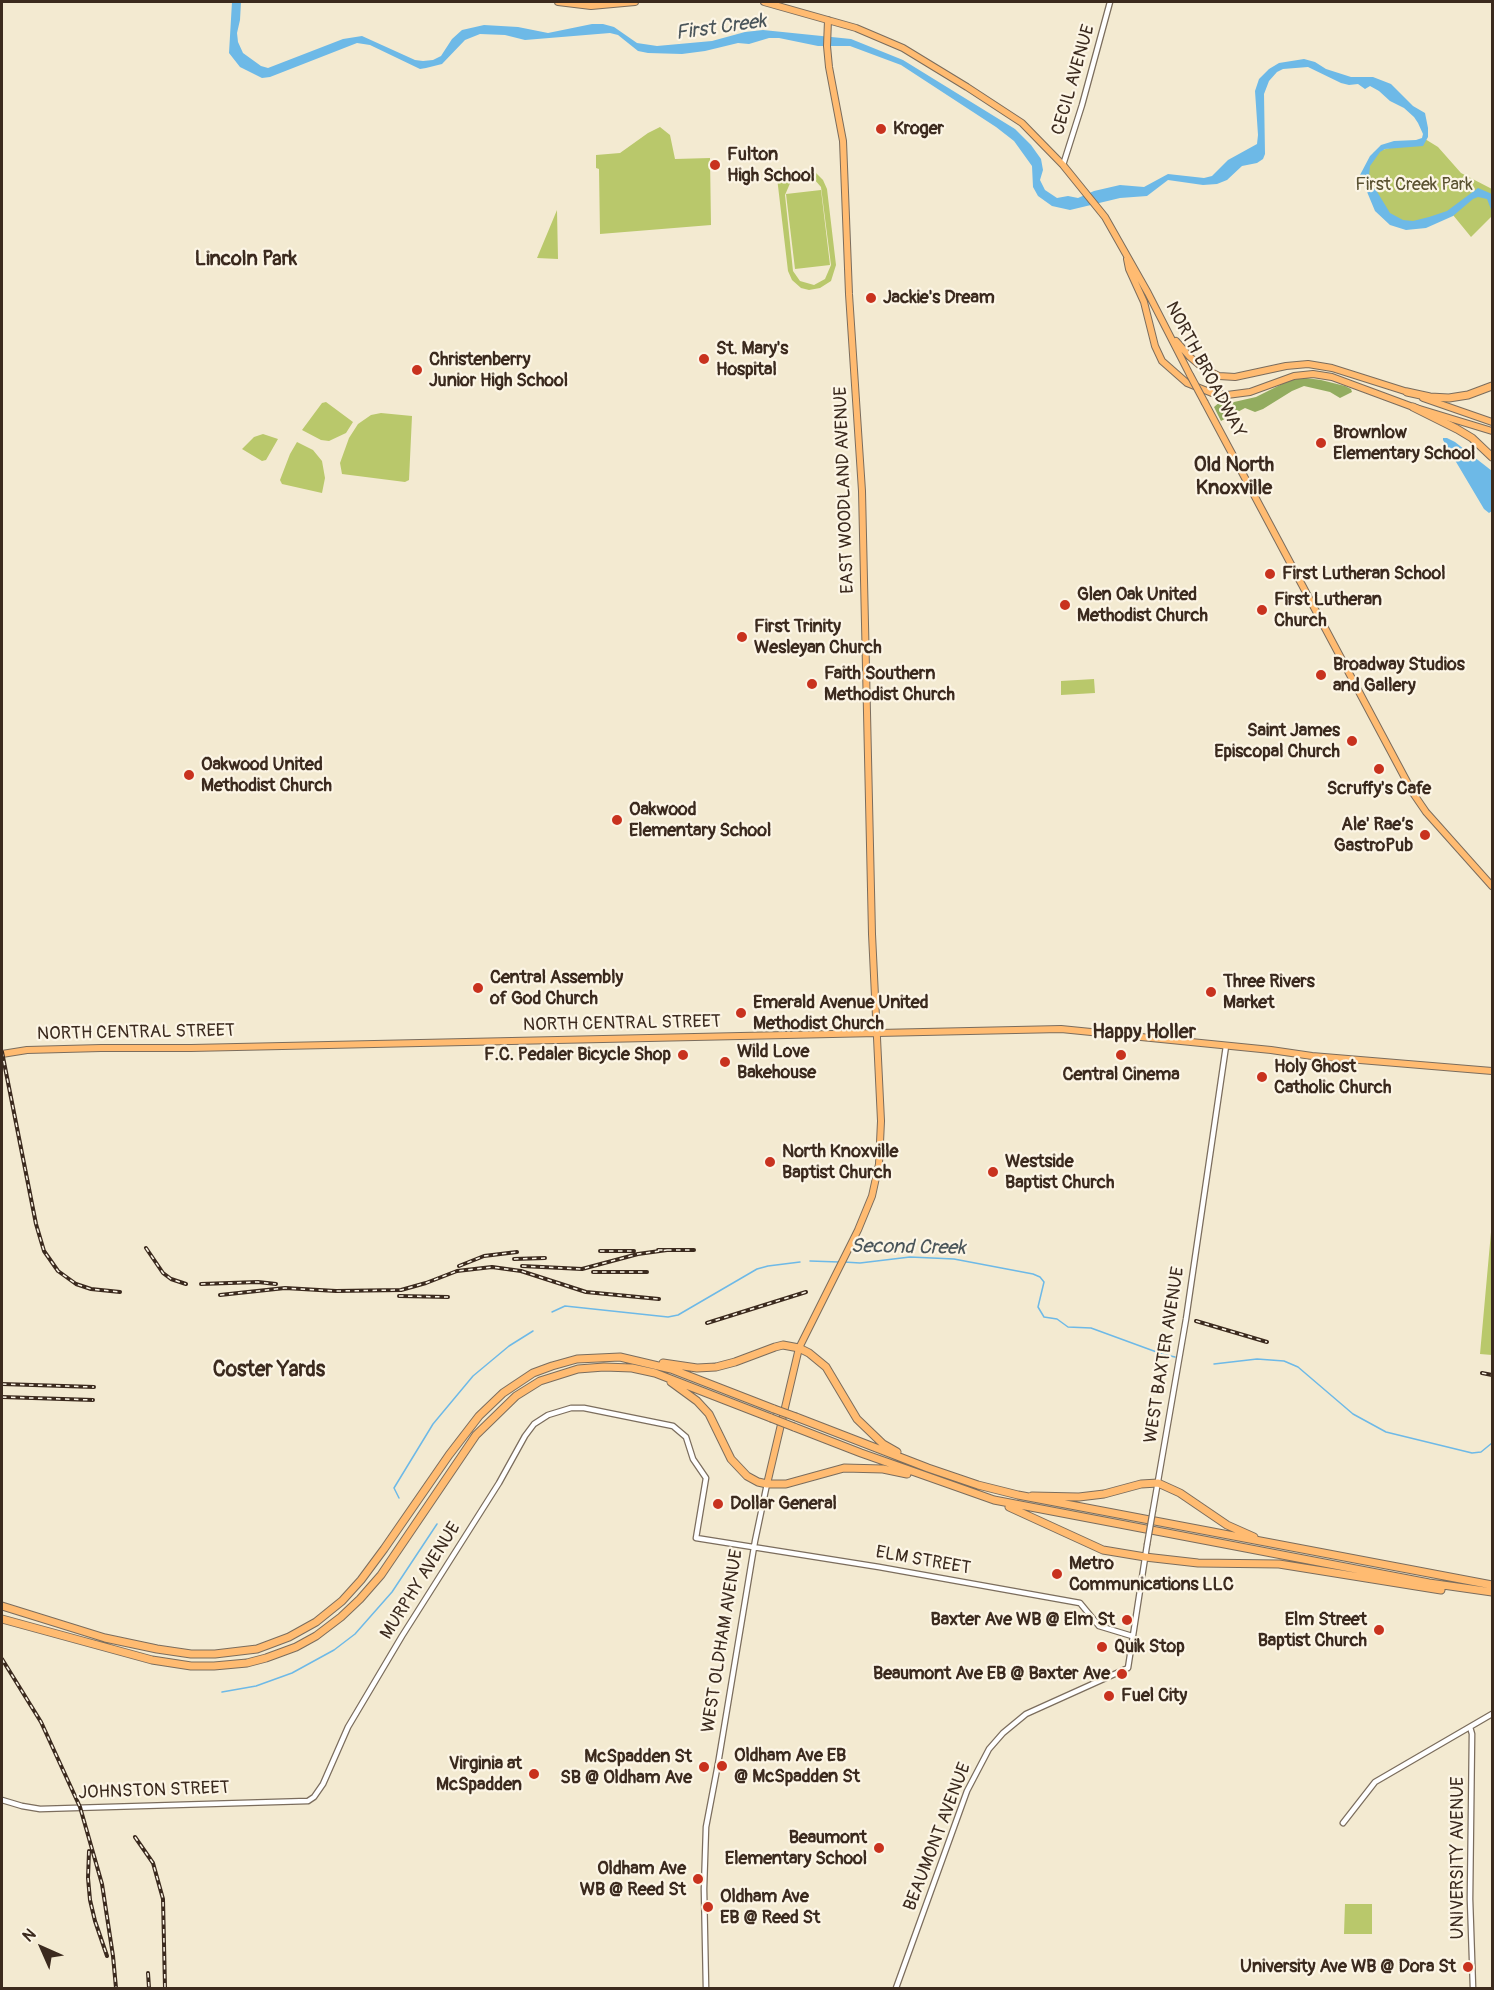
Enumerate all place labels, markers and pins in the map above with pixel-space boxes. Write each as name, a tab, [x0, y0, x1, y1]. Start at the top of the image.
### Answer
place label: Kroger	[893, 118, 944, 140]
marker: Kroger	[874, 122, 888, 136]
place label: Fulton High School	[727, 144, 815, 186]
marker: Fulton High School	[708, 158, 722, 172]
place label: Jackie's Dream	[883, 287, 995, 309]
marker: Jackie's Dream	[864, 291, 878, 305]
place label: St. Mary's Hospital	[716, 338, 788, 380]
place label: Christenberry Junior High School	[429, 349, 568, 392]
marker: St. Mary's Hospital	[697, 352, 711, 366]
marker: Christenberry Junior High School	[410, 363, 424, 377]
place label: Brownlow Elementary School	[1333, 422, 1475, 464]
marker: Brownlow Elementary School	[1314, 436, 1328, 450]
place label: First Lutheran School	[1282, 563, 1445, 585]
marker: First Lutheran School	[1263, 567, 1277, 581]
place label: Glen Oak United Methodist Church	[1077, 584, 1208, 626]
place label: First Lutheran Church	[1274, 589, 1382, 632]
marker: Glen Oak United Methodist Church	[1058, 598, 1072, 612]
marker: First Lutheran Church	[1255, 603, 1269, 617]
place label: First Trinity Wesleyan Church	[754, 616, 882, 658]
marker: First Trinity Wesleyan Church	[735, 630, 749, 644]
place label: Broadway Studios and Gallery	[1333, 654, 1465, 696]
place label: Faith Southern Methodist Church	[824, 663, 955, 706]
marker: Broadway Studios and Gallery	[1314, 668, 1328, 682]
marker: Faith Southern Methodist Church	[805, 677, 819, 691]
place label: Saint James Episcopal Church	[1214, 720, 1340, 762]
marker: Saint James Episcopal Church	[1345, 734, 1359, 748]
place label: Oakwood United Methodist Church	[201, 754, 332, 796]
marker: Scruffy's Cafe	[1372, 762, 1386, 776]
marker: Oakwood United Methodist Church	[182, 768, 196, 782]
place label: Scruffy's Cafe	[1327, 778, 1431, 800]
place label: Oakwood Elementary School	[629, 799, 771, 842]
marker: Oakwood Elementary School	[610, 813, 624, 827]
place label: Ale' Rae’s GastroPub	[1334, 814, 1413, 856]
marker: Ale' Rae’s GastroPub	[1418, 828, 1432, 842]
place label: Central Assembly of God Church	[490, 967, 623, 1010]
place label: Three Rivers Market	[1223, 971, 1315, 1014]
marker: Central Assembly of God Church	[471, 981, 485, 995]
marker: Three Rivers Market	[1204, 985, 1218, 999]
place label: Emerald Avenue United Methodist Church	[753, 992, 929, 1034]
marker: Emerald Avenue United Methodist Church	[734, 1006, 748, 1020]
place label: Wild Love Bakehouse	[737, 1041, 816, 1084]
place label: F.C. Pedaler Bicycle Shop	[484, 1044, 671, 1066]
marker: F.C. Pedaler Bicycle Shop	[676, 1048, 690, 1062]
marker: Central Cinema	[1114, 1048, 1128, 1062]
marker: Wild Love Bakehouse	[718, 1055, 732, 1069]
place label: Holy Ghost Catholic Church	[1274, 1056, 1391, 1098]
place label: Central Cinema	[1062, 1064, 1180, 1086]
marker: Holy Ghost Catholic Church	[1255, 1070, 1269, 1084]
place label: North Knoxville Baptist Church	[782, 1141, 898, 1184]
place label: Westside Baptist Church	[1005, 1151, 1114, 1194]
marker: North Knoxville Baptist Church	[763, 1155, 777, 1169]
marker: Westside Baptist Church	[986, 1165, 1000, 1179]
place label: Dollar General	[730, 1493, 837, 1515]
marker: Dollar General	[711, 1497, 725, 1511]
place label: Metro Communications LLC	[1069, 1553, 1234, 1596]
marker: Metro Communications LLC	[1050, 1567, 1064, 1581]
place label: Baxter Ave WB @ Elm St	[931, 1609, 1115, 1631]
place label: Elm Street Baptist Church	[1258, 1609, 1367, 1652]
marker: Baxter Ave WB @ Elm St	[1120, 1613, 1134, 1627]
marker: Elm Street Baptist Church	[1372, 1623, 1386, 1637]
place label: Quik Stop	[1114, 1636, 1185, 1658]
marker: Quik Stop	[1095, 1640, 1109, 1654]
place label: Beaumont Ave EB @ Baxter Ave	[873, 1663, 1110, 1685]
marker: Beaumont Ave EB @ Baxter Ave	[1115, 1667, 1129, 1681]
place label: Fuel City	[1121, 1685, 1187, 1707]
marker: Fuel City	[1102, 1689, 1116, 1703]
place label: Oldham Ave EB @ McSpadden St	[734, 1745, 860, 1788]
place label: McSpadden St SB @ Oldham Ave	[560, 1746, 692, 1788]
place label: Virginia at McSpadden	[436, 1753, 522, 1796]
marker: Oldham Ave EB @ McSpadden St	[715, 1759, 729, 1773]
marker: McSpadden St SB @ Oldham Ave	[697, 1760, 711, 1774]
marker: Virginia at McSpadden	[527, 1767, 541, 1781]
place label: Beaumont Elementary School	[725, 1827, 867, 1870]
marker: Beaumont Elementary School	[872, 1841, 886, 1855]
place label: Oldham Ave WB @ Reed St	[580, 1858, 686, 1900]
marker: Oldham Ave WB @ Reed St	[691, 1872, 705, 1886]
place label: Oldham Ave EB @ Reed St	[720, 1886, 820, 1928]
marker: Oldham Ave EB @ Reed St	[701, 1900, 715, 1914]
place label: University Ave WB @ Dora St	[1240, 1956, 1456, 1978]
marker: University Ave WB @ Dora St	[1461, 1960, 1475, 1974]

